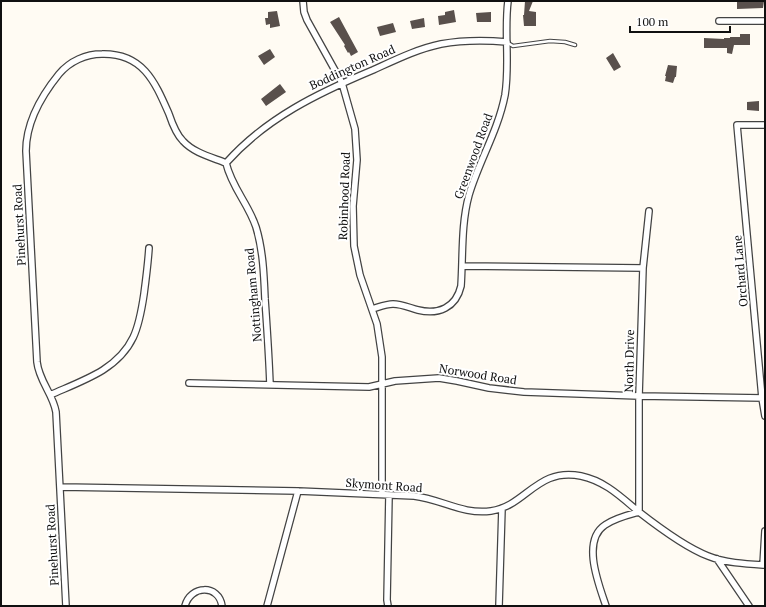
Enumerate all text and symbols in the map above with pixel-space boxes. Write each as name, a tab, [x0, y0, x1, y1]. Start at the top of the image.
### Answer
scale bar	[630, 8, 730, 34]
text: 100 m	[636, 14, 669, 29]
street label: Boddington Road	[307, 41, 398, 93]
street label: Greenwood Road	[451, 111, 496, 201]
street label: Robinhood Road	[335, 151, 353, 240]
street label: Pinehurst Road	[9, 183, 29, 266]
street label: Orchard Lane	[729, 234, 751, 308]
street label: Nottingham Road	[241, 247, 265, 343]
street label: North Drive	[621, 329, 637, 393]
street label: Norwood Road	[438, 360, 518, 388]
street label: Skymont Road	[345, 475, 423, 495]
street label: Pinehurst Road	[42, 503, 62, 586]

